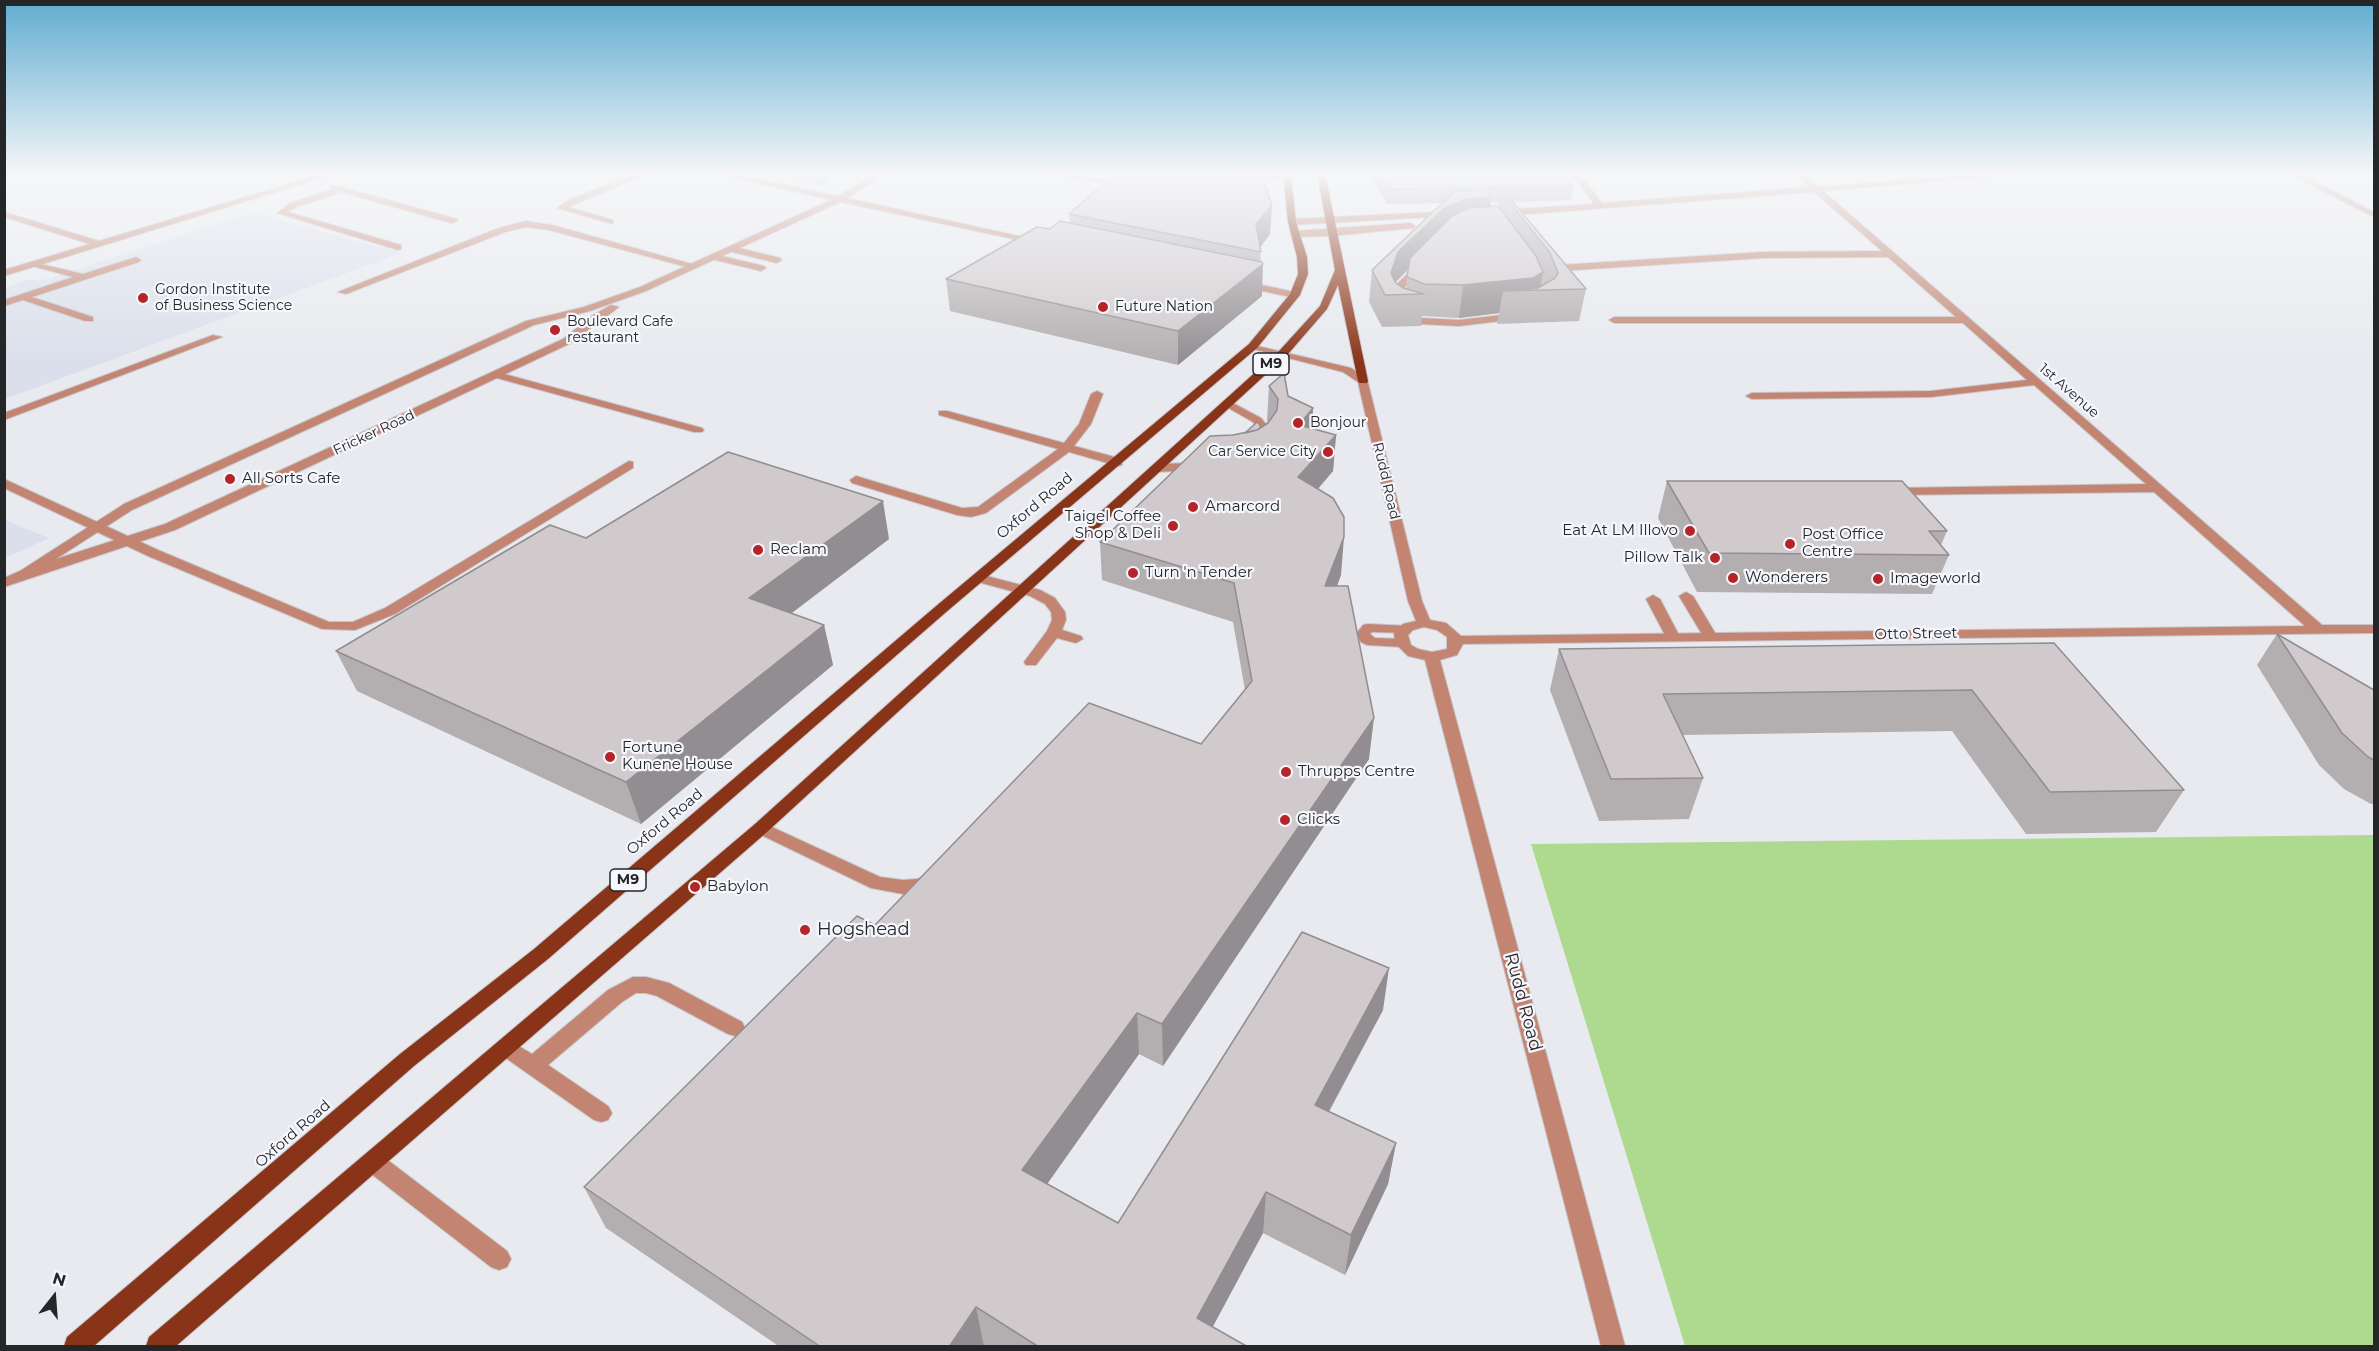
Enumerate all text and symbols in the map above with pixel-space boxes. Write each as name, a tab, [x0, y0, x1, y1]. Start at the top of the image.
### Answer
place label: Gordon Institute of Business Science	[155, 282, 292, 314]
marker: Gordon Institute of Business Science	[136, 291, 150, 305]
place label: Future Nation	[1115, 299, 1213, 315]
marker: Future Nation	[1096, 300, 1110, 314]
place label: Boulevard Cafe restaurant	[567, 314, 673, 346]
marker: Boulevard Cafe restaurant	[548, 323, 562, 337]
road number: M9	[1253, 353, 1289, 375]
street label: 1st Avenue	[2036, 360, 2102, 422]
street label: Fricker Road	[330, 407, 418, 459]
place label: Bonjour	[1310, 415, 1366, 431]
marker: Bonjour	[1291, 416, 1305, 430]
street label: Rudd Road	[1369, 441, 1403, 521]
place label: Car Service City	[1208, 444, 1316, 460]
marker: Car Service City	[1321, 445, 1335, 459]
street label: Oxford Road	[993, 469, 1077, 543]
place label: All Sorts Cafe	[242, 470, 340, 488]
marker: All Sorts Cafe	[223, 472, 237, 486]
place label: Amarcord	[1205, 498, 1280, 516]
marker: Amarcord	[1186, 500, 1200, 514]
place label: Taigel Coffee Shop & Deli	[1065, 508, 1161, 543]
marker: Taigel Coffee Shop & Deli	[1166, 519, 1180, 533]
place label: Eat At LM Illovo	[1562, 522, 1678, 540]
marker: Eat At LM Illovo	[1683, 524, 1697, 538]
place label: Post Office Centre	[1802, 526, 1883, 561]
marker: Post Office Centre	[1783, 537, 1797, 551]
place label: Reclam	[770, 541, 827, 559]
marker: Reclam	[751, 543, 765, 557]
place label: Pillow Talk	[1624, 549, 1703, 567]
marker: Pillow Talk	[1708, 551, 1722, 565]
place label: Turn 'n Tender	[1145, 564, 1253, 582]
marker: Turn 'n Tender	[1126, 566, 1140, 580]
place label: Wonderers	[1745, 569, 1828, 587]
place label: Imageworld	[1890, 570, 1981, 588]
marker: Wonderers	[1726, 571, 1740, 585]
marker: Imageworld	[1871, 572, 1885, 586]
street label: Otto Street	[1874, 624, 1958, 644]
place label: Fortune Kunene House	[622, 739, 733, 774]
marker: Fortune Kunene House	[603, 750, 617, 764]
place label: Thrupps Centre	[1298, 763, 1415, 781]
marker: Thrupps Centre	[1279, 765, 1293, 779]
street label: Oxford Road	[623, 785, 707, 859]
place label: Clicks	[1297, 811, 1340, 829]
marker: Clicks	[1278, 813, 1292, 827]
road number: M9	[610, 869, 646, 891]
place label: Babylon	[707, 878, 769, 896]
marker: Babylon	[688, 880, 702, 894]
place label: Hogshead	[817, 919, 910, 941]
marker: Hogshead	[798, 923, 812, 937]
street label: Rudd Road	[1499, 950, 1547, 1054]
street label: Oxford Road	[252, 1096, 334, 1172]
north arrow	[24, 1267, 84, 1327]
text: N	[50, 1268, 68, 1290]

